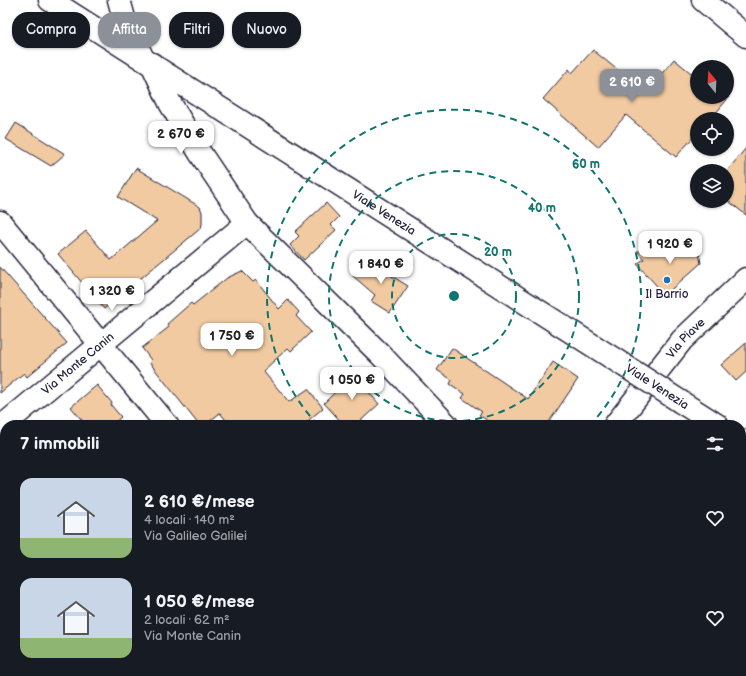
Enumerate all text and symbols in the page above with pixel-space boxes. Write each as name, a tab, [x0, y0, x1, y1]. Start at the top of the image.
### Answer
chip: Compra	[12, 12, 90, 48]
chip: Affitta	[98, 12, 161, 48]
chip: Filtri	[169, 12, 224, 48]
chip: Nuovo	[232, 12, 301, 48]
north arrow	[690, 60, 734, 104]
map controls	[690, 60, 734, 208]
pin: 2 610 €	[595, 69, 669, 103]
text: 2 610 €	[609, 74, 655, 90]
button: locate	[690, 112, 734, 156]
pin: 2 670 €	[144, 121, 218, 155]
text: 2 670 €	[157, 126, 205, 142]
text: 60 m	[572, 157, 600, 172]
button: layers	[690, 164, 734, 208]
street label: Viale Venezia	[349, 187, 419, 239]
text: 40 m	[528, 201, 556, 216]
pin: 1 920 €	[633, 231, 707, 265]
text: 1 920 €	[647, 236, 693, 252]
text: 20 m	[484, 245, 512, 260]
pin: 1 840 €	[344, 251, 418, 285]
text: 1 840 €	[358, 256, 404, 272]
marker: Il Barrio	[662, 275, 672, 285]
pin: 1 320 €	[75, 278, 149, 312]
text: 1 320 €	[89, 283, 135, 299]
place label: Il Barrio	[646, 287, 689, 302]
centre of rings	[447, 289, 461, 303]
street label: Via Piave	[663, 315, 708, 361]
pin: 1 750 €	[195, 323, 269, 357]
text: 1 750 €	[209, 328, 255, 344]
street label: Via Monte Canin	[38, 329, 117, 398]
street label: Viale Venezia	[623, 361, 692, 413]
pin: 1 050 €	[315, 367, 389, 401]
text: 1 050 €	[329, 372, 375, 388]
icon: filters	[704, 433, 726, 455]
text: 7 immobili	[20, 434, 99, 454]
text: 2 610 €/mese	[144, 492, 255, 512]
icon: home	[52, 494, 100, 542]
icon: heart	[704, 507, 726, 529]
text: 4 locali · 140 m²	[144, 512, 235, 528]
text: Via Galileo Galilei	[144, 528, 247, 544]
text: 1 050 €/mese	[144, 592, 255, 612]
icon: home	[52, 594, 100, 642]
icon: heart	[704, 607, 726, 629]
text: 2 locali · 62 m²	[144, 612, 230, 628]
text: Via Monte Canin	[144, 628, 241, 644]

